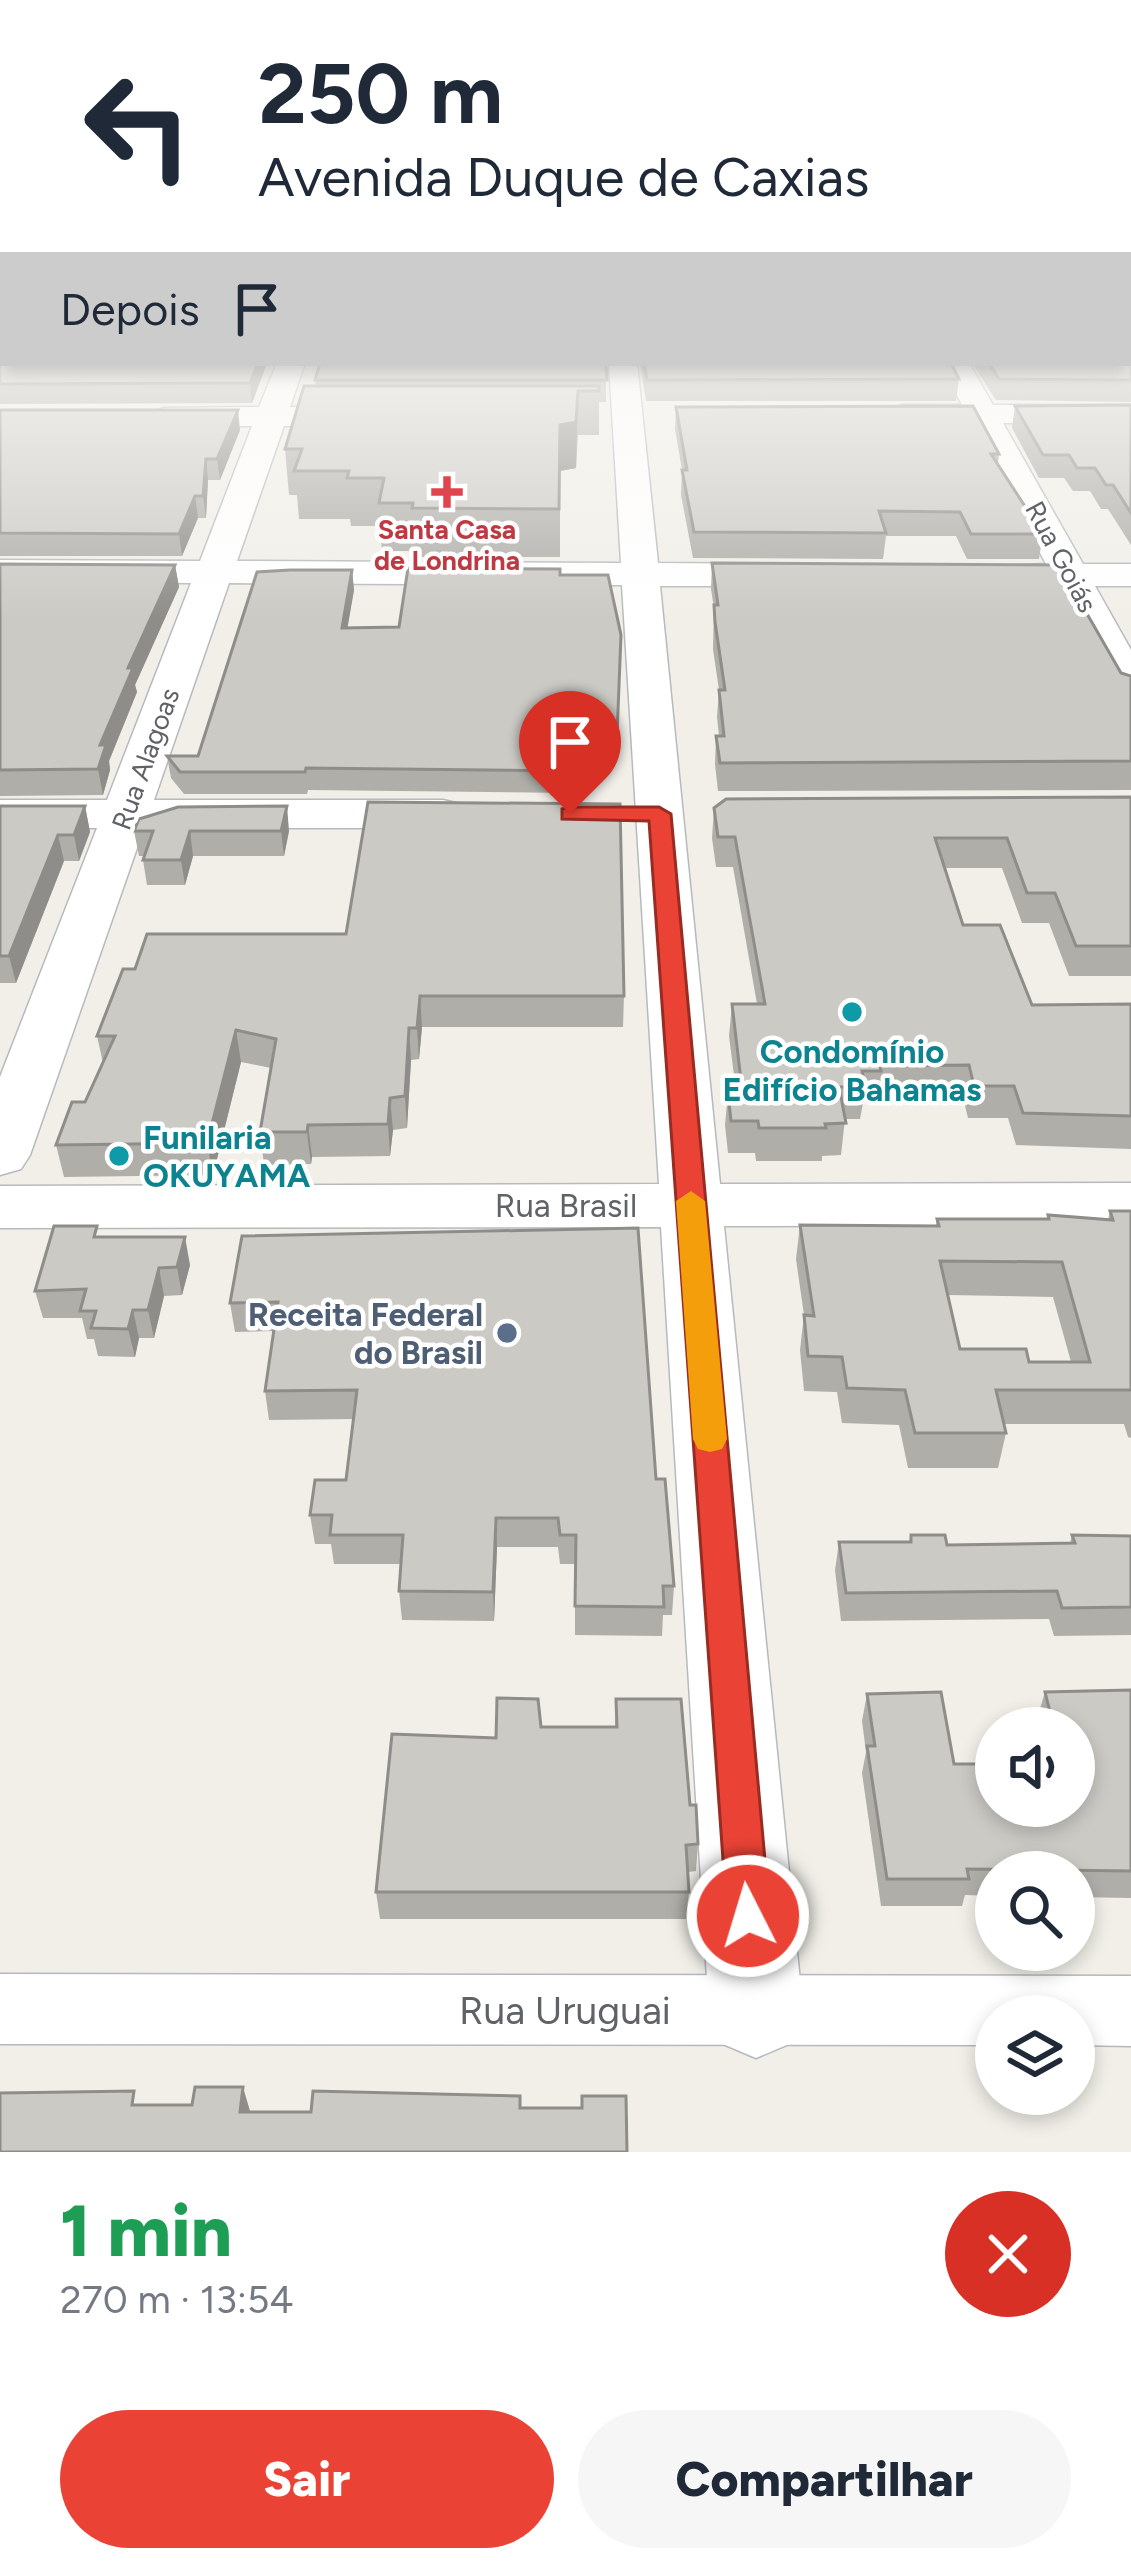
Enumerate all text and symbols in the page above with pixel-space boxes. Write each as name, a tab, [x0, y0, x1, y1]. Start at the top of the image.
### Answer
text: 250 m	[258, 43, 503, 144]
icon: left	[60, 48, 216, 204]
text: Avenida Duque de Caxias	[258, 145, 869, 210]
icon: arrive	[224, 276, 290, 342]
text: Depois	[60, 282, 200, 336]
marker: Santa Casa de Londrina	[431, 476, 463, 508]
street label: Rua Goiás	[1018, 496, 1104, 618]
place label: Santa Casa de Londrina	[374, 513, 520, 577]
street label: Rua Alagoas	[105, 684, 186, 834]
pin	[519, 691, 621, 814]
icon: arrive	[537, 709, 603, 775]
marker: Condomínio Edifício Bahamas	[839, 999, 865, 1025]
place label: Condomínio Edifício Bahamas	[723, 1032, 981, 1109]
place label: Funilaria OKUYAMA	[143, 1118, 311, 1195]
marker: Funilaria OKUYAMA	[106, 1143, 132, 1169]
street label: Rua Brasil	[495, 1186, 637, 1225]
place label: Receita Federal do Brasil	[248, 1295, 483, 1372]
marker: Receita Federal do Brasil	[494, 1320, 520, 1346]
map controls	[975, 1707, 1095, 2115]
button: sound	[975, 1707, 1095, 1827]
button: search	[975, 1851, 1095, 1971]
position arrow	[685, 1853, 811, 1979]
street label: Rua Uruguai	[459, 1987, 671, 2034]
button: layers	[975, 1995, 1095, 2115]
text: 1 min	[60, 2188, 232, 2274]
button: close	[945, 2191, 1071, 2317]
text: 270 m · 13:54	[60, 2276, 294, 2323]
button: Sair	[60, 2410, 554, 2548]
button: Compartilhar	[578, 2410, 1071, 2548]

